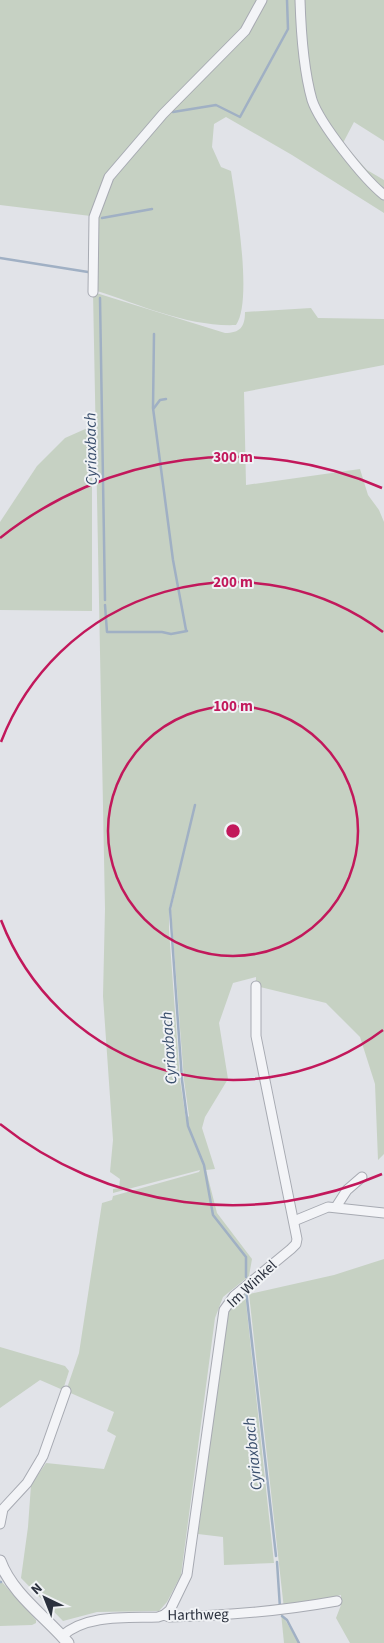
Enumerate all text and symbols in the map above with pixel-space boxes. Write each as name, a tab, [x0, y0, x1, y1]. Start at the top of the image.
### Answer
water label: Cyriaxbach	[79, 412, 103, 486]
text: 300 m	[213, 447, 253, 468]
text: 200 m	[213, 572, 253, 593]
text: 100 m	[213, 696, 253, 717]
centre of rings	[224, 822, 242, 840]
water label: Cyriaxbach	[155, 1011, 183, 1085]
street label: Im Winkel	[222, 1255, 282, 1313]
water label: Cyriaxbach	[238, 1417, 268, 1491]
north arrow	[20, 1573, 70, 1623]
text: N	[27, 1579, 47, 1600]
street label: Harthweg	[167, 1604, 229, 1626]

